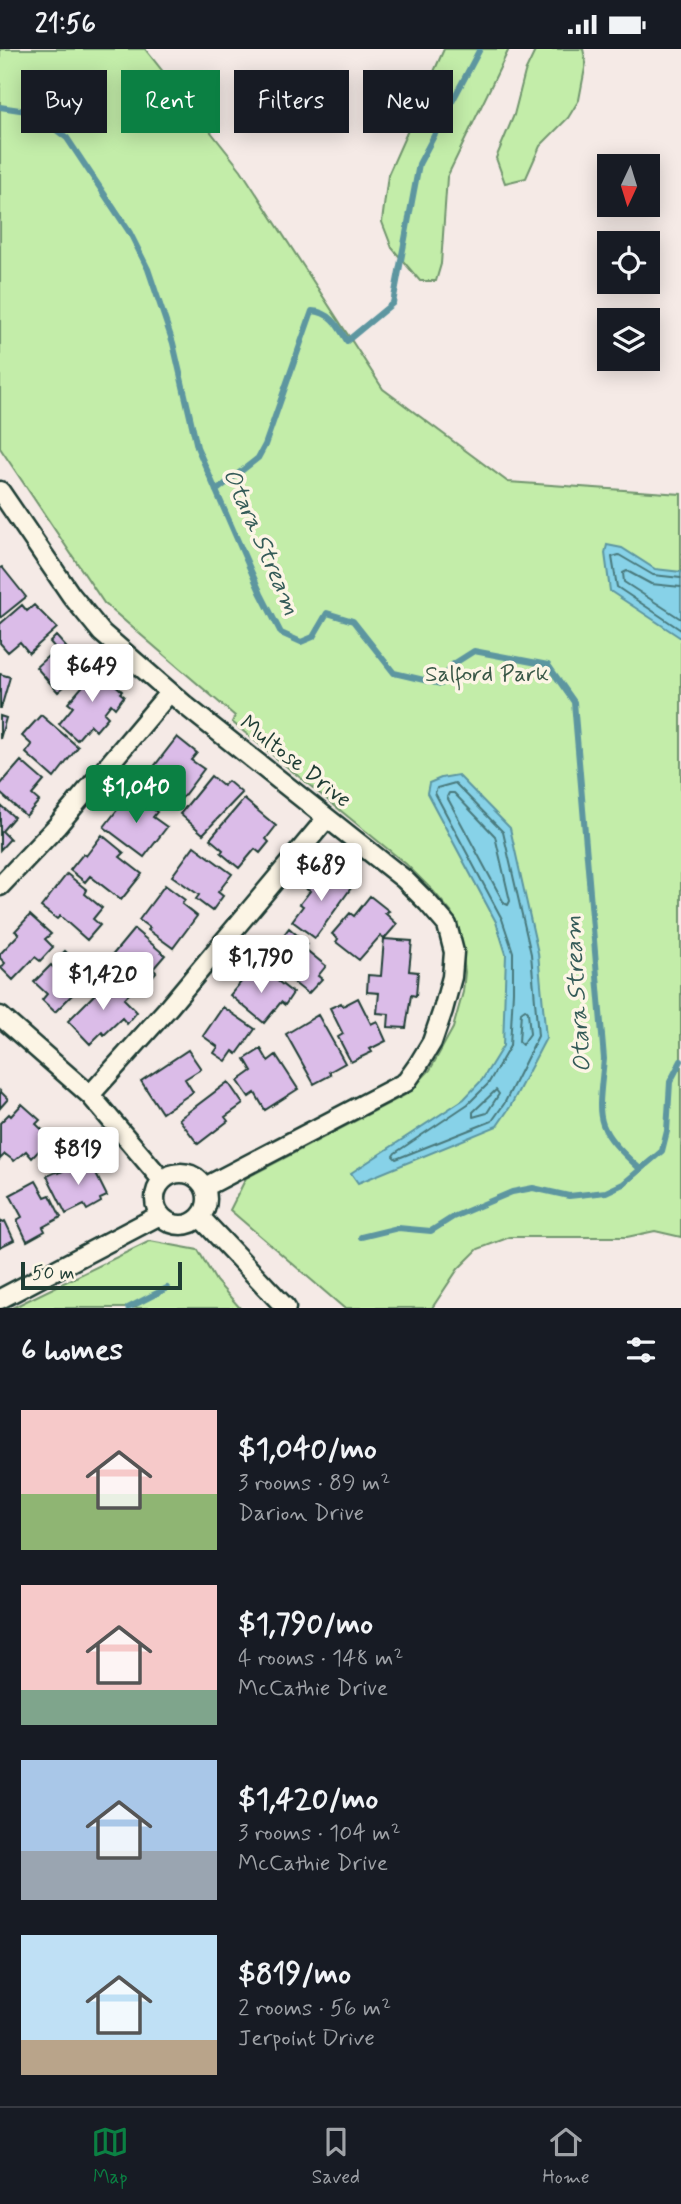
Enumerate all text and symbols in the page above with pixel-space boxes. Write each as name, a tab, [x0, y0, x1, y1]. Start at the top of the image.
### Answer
text: 21:56	[35, 8, 96, 42]
chip: Buy	[21, 70, 107, 133]
chip: Rent	[121, 70, 220, 133]
chip: Filters	[234, 70, 349, 133]
chip: New	[363, 70, 453, 133]
north arrow	[597, 154, 660, 217]
map controls	[597, 154, 660, 371]
button: locate	[597, 231, 660, 294]
button: layers	[597, 308, 660, 371]
water label: Otara Stream	[215, 464, 307, 620]
pin: $649	[51, 645, 133, 704]
text: $649	[66, 652, 118, 682]
park label: Salford Park	[425, 660, 549, 691]
street label: Multose Drive	[233, 709, 357, 815]
pin: $1,040	[79, 765, 193, 825]
text: $1,040	[102, 773, 170, 803]
pin: $689	[280, 843, 362, 903]
text: $689	[296, 851, 346, 881]
water label: Otara Stream	[557, 915, 599, 1073]
pin: $1,790	[204, 935, 318, 995]
text: $1,790	[228, 943, 294, 973]
pin: $1,420	[46, 953, 160, 1012]
text: $1,420	[68, 960, 138, 990]
pin: $819	[37, 1127, 119, 1187]
text: $819	[54, 1135, 102, 1165]
scale bar	[21, 1259, 182, 1291]
text: 50 m	[32, 1261, 75, 1286]
text: 6 homes	[21, 1331, 123, 1370]
icon: filters	[622, 1331, 660, 1369]
text: $1,040/mo	[238, 1430, 377, 1469]
icon: home	[77, 1438, 161, 1522]
text: 3 rooms · 89 m²	[238, 1469, 390, 1499]
text: Darion Drive	[238, 1499, 364, 1529]
text: $1,790/mo	[238, 1605, 373, 1644]
icon: home	[77, 1613, 161, 1697]
text: 4 rooms · 148 m²	[238, 1644, 403, 1674]
text: McCathie Drive	[238, 1674, 388, 1704]
text: $1,420/mo	[238, 1780, 378, 1819]
icon: home	[77, 1788, 161, 1872]
text: 3 rooms · 104 m²	[238, 1819, 401, 1849]
text: McCathie Drive	[238, 1849, 388, 1879]
text: $819/mo	[238, 1955, 351, 1994]
icon: home	[77, 1963, 161, 2047]
text: 2 rooms · 56 m²	[238, 1994, 391, 2024]
text: Jerpoint Drive	[238, 2024, 375, 2054]
tab: Map	[91, 2123, 129, 2190]
tab: Saved	[312, 2123, 360, 2190]
tab: Home	[542, 2123, 590, 2190]

